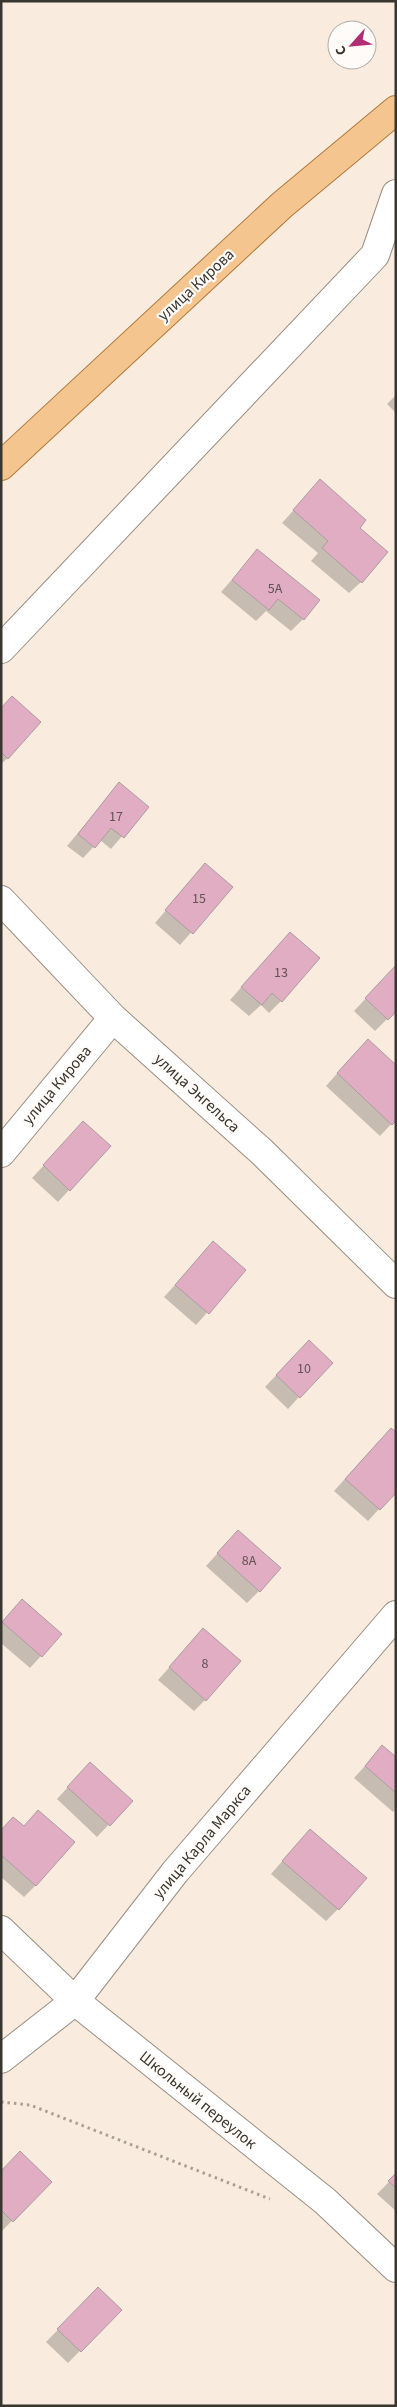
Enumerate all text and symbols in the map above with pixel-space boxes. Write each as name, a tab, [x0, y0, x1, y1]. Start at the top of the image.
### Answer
north arrow	[327, 20, 377, 70]
text: С	[331, 42, 352, 59]
street label: улица Кирова	[153, 244, 239, 326]
house number: 5А	[268, 579, 283, 599]
house number: 17	[109, 807, 123, 827]
house number: 15	[192, 889, 206, 909]
house number: 13	[274, 963, 288, 983]
street label: улица Кирова	[17, 1041, 97, 1129]
street label: улица Энгельса	[149, 1048, 245, 1138]
house number: 10	[297, 1359, 311, 1379]
house number: 8А	[242, 1551, 257, 1571]
house number: 8	[202, 1654, 209, 1674]
street label: улица Карла Маркса	[148, 1780, 256, 1904]
street label: Школьный переулок	[135, 2046, 261, 2154]

